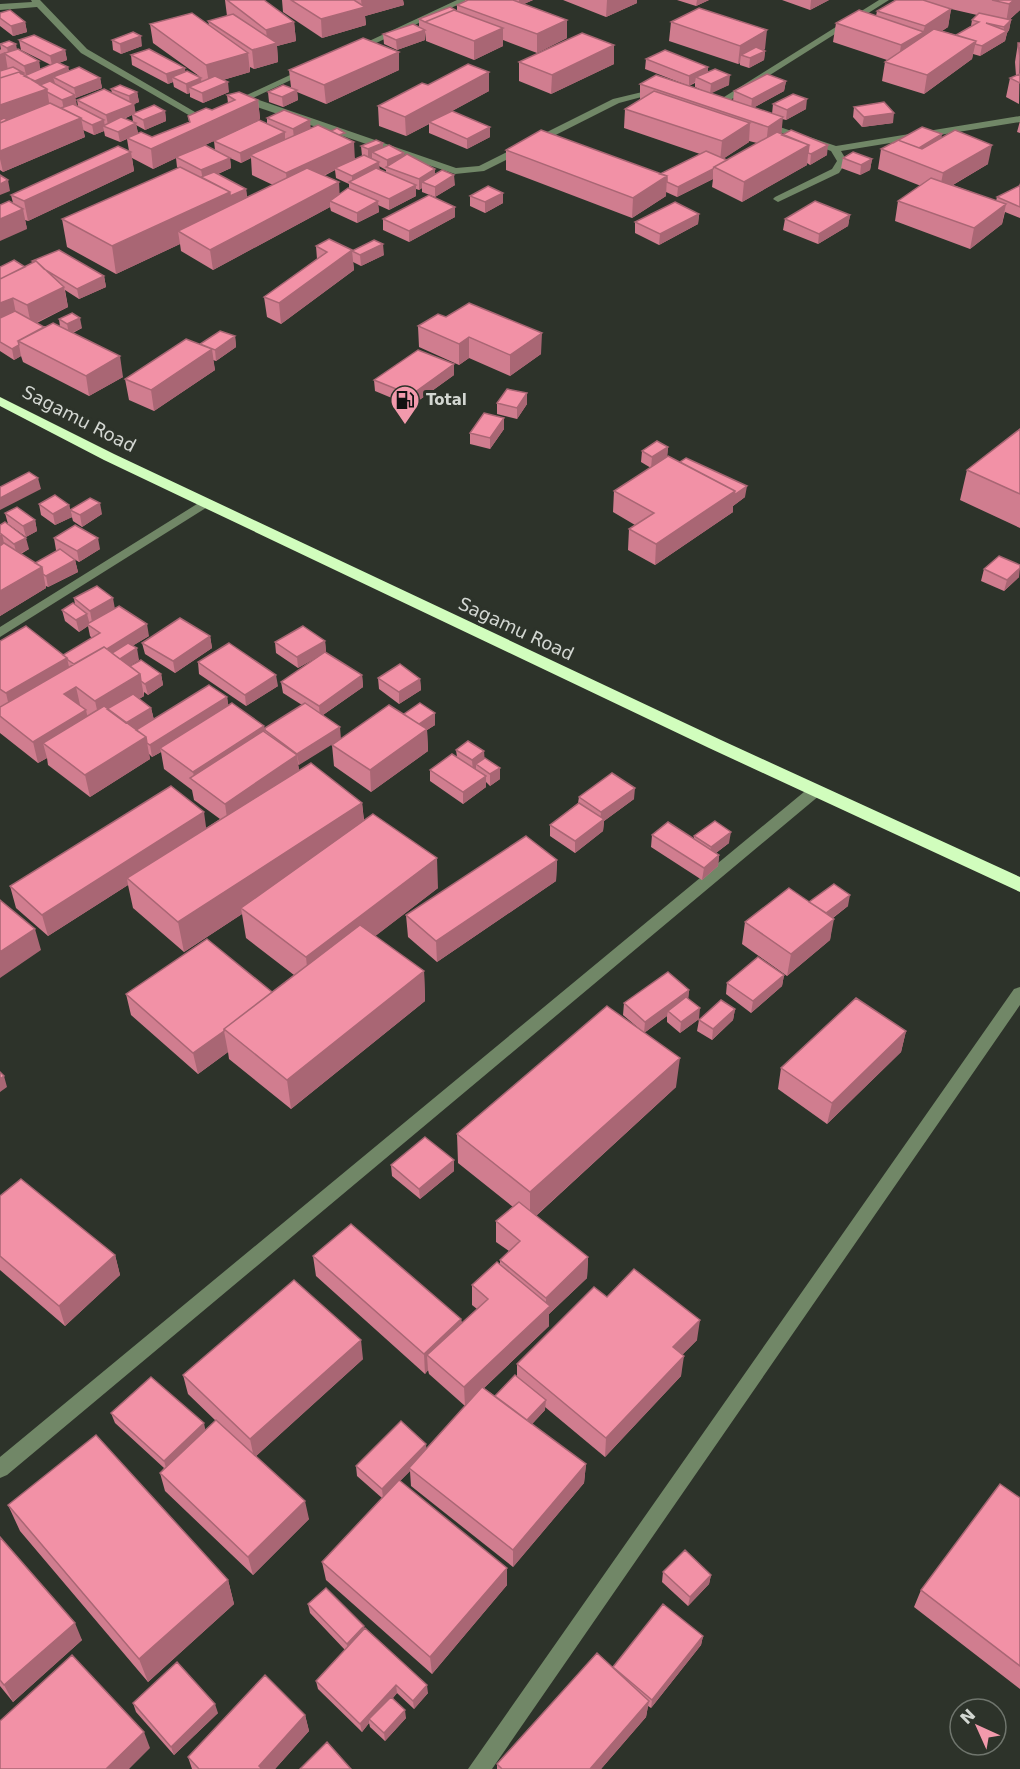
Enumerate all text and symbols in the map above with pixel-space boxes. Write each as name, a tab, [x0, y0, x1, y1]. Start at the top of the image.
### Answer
street label: Sagamu Road	[19, 381, 140, 456]
fuel station icon: Total	[389, 384, 421, 426]
place label: Total	[426, 391, 467, 409]
street label: Sagamu Road	[455, 593, 577, 664]
north arrow	[948, 1697, 1008, 1757]
text: N	[956, 1705, 979, 1728]

